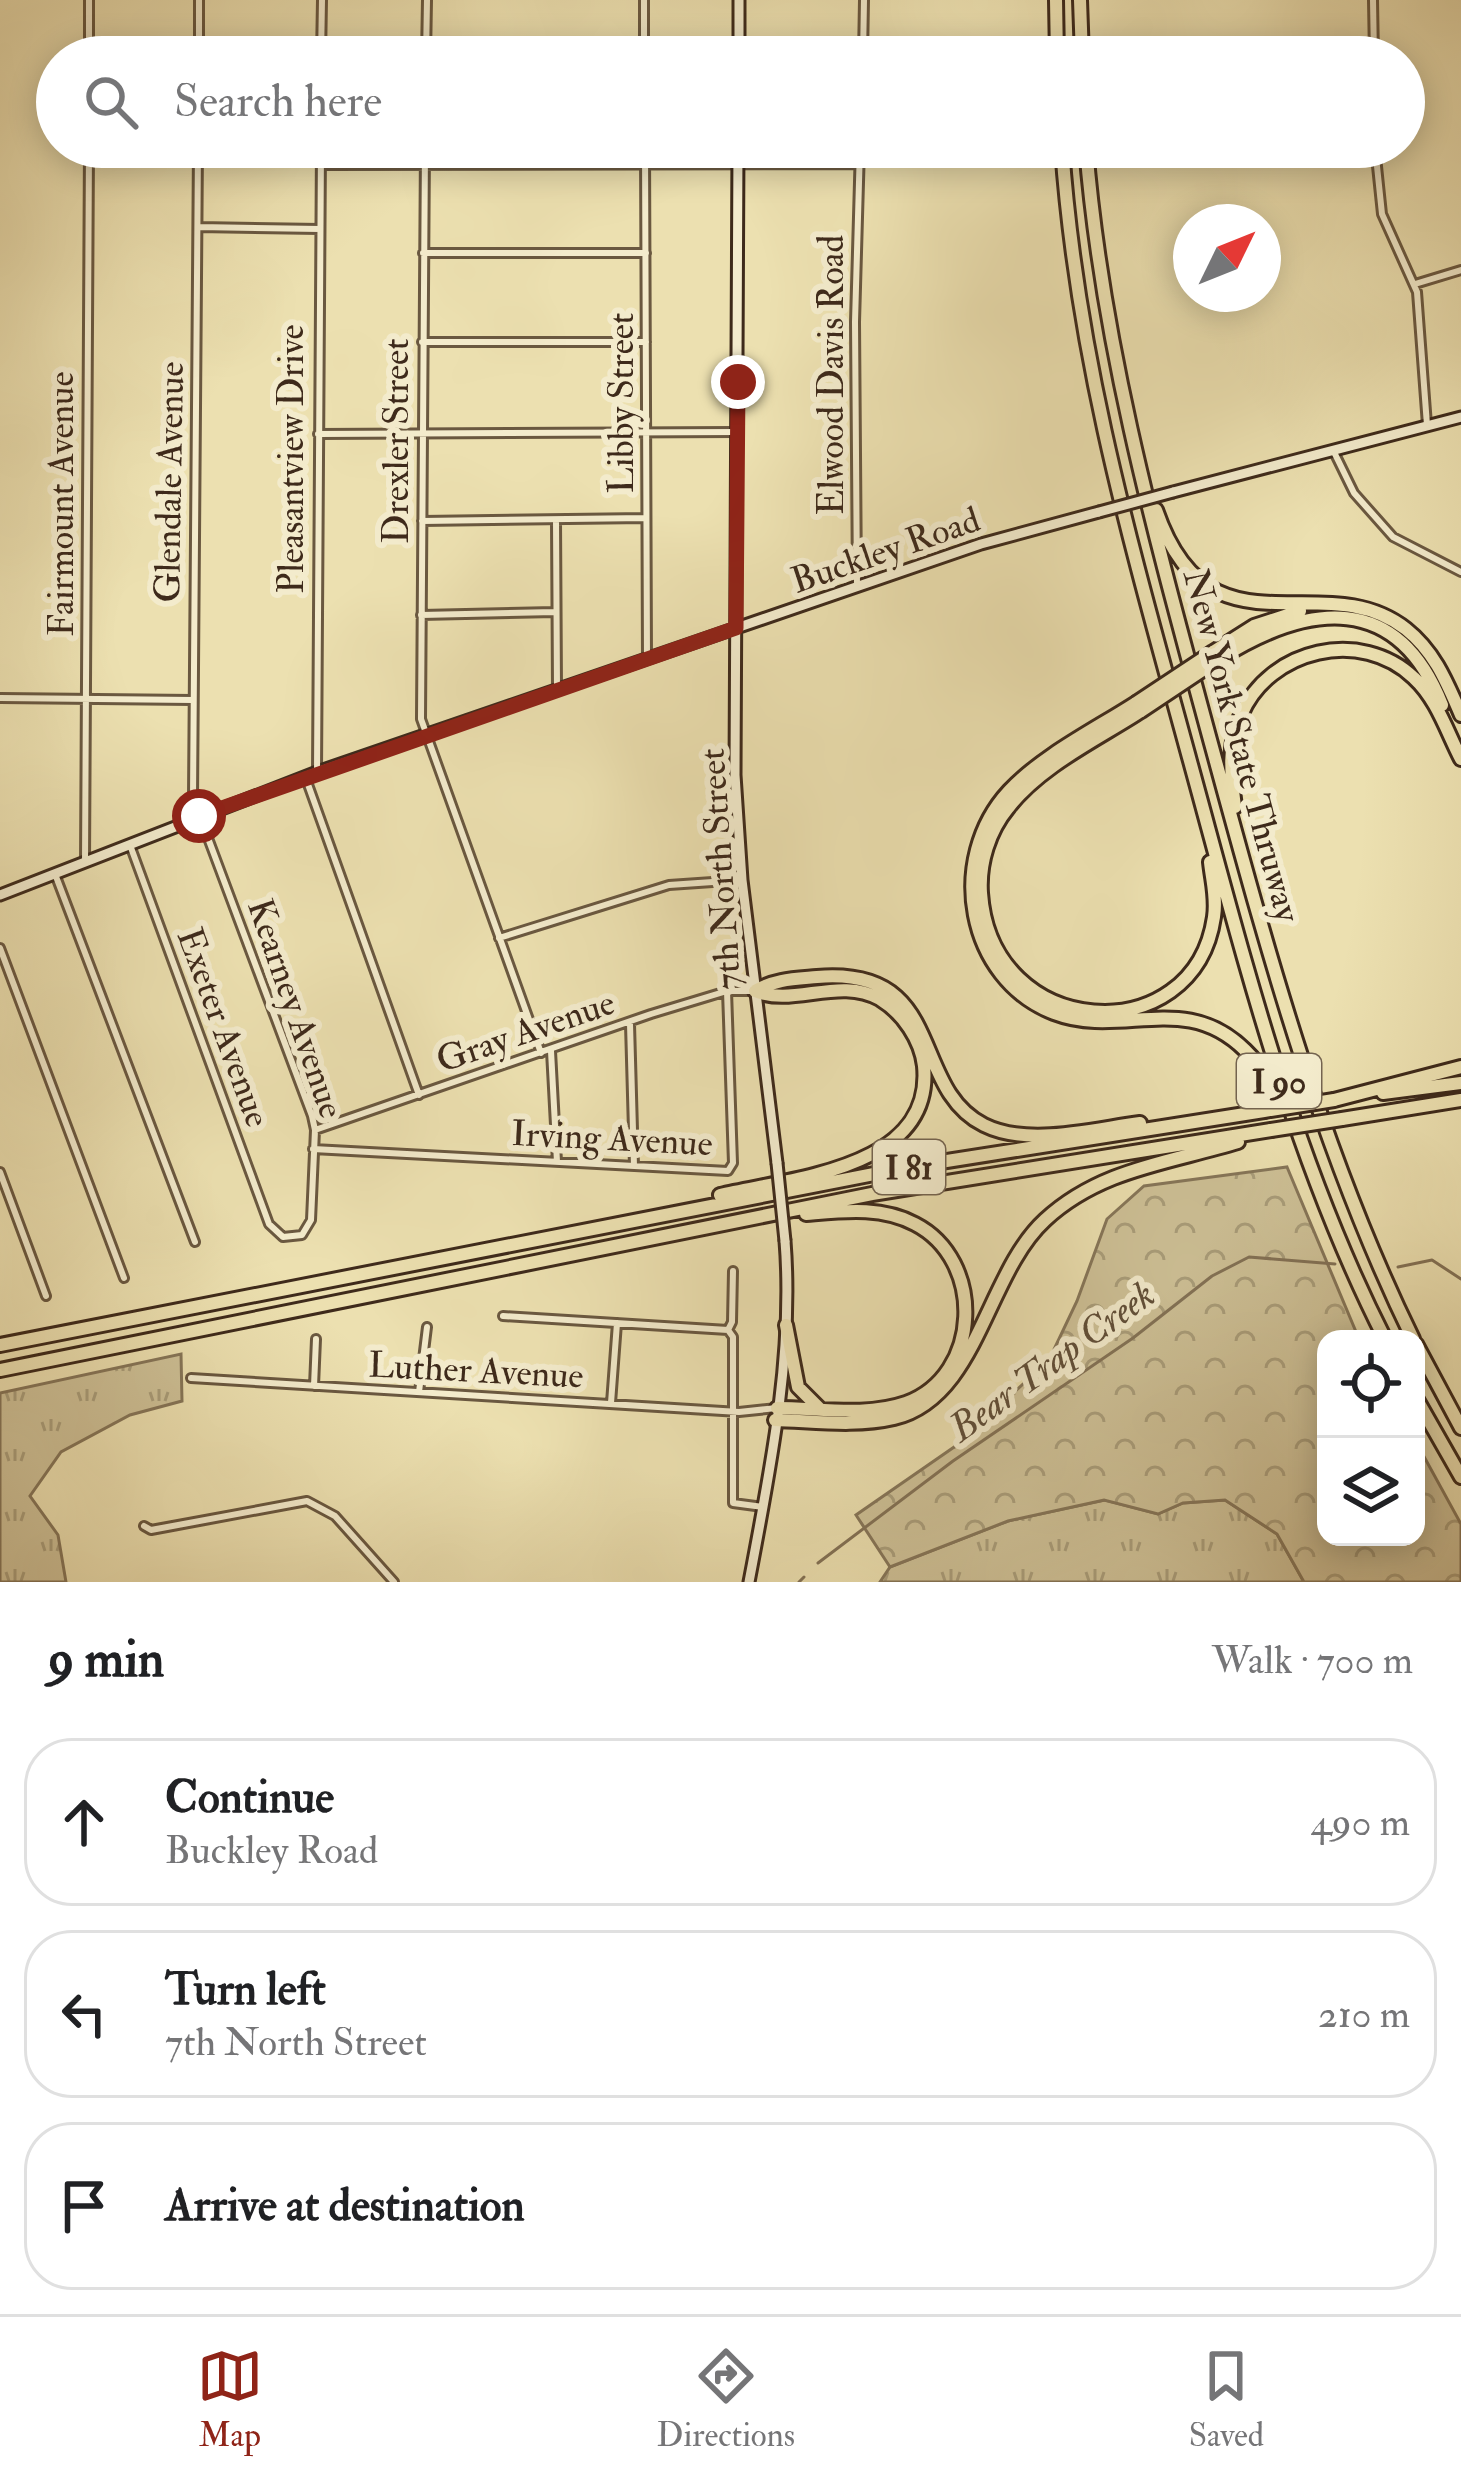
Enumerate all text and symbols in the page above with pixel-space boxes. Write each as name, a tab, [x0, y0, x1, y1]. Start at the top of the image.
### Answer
search box	[36, 36, 1425, 168]
icon: search	[78, 69, 144, 135]
text: Search here	[174, 74, 382, 130]
north arrow	[1173, 204, 1281, 312]
street label: Elwood Davis Road	[809, 234, 854, 515]
street label: Libby Street	[599, 313, 644, 493]
street label: Pleasantview Drive	[269, 324, 314, 594]
street label: Drexler Street	[374, 338, 419, 544]
route end	[711, 355, 765, 409]
street label: Glendale Avenue	[145, 361, 194, 603]
street label: Fairmount Avenue	[39, 372, 84, 636]
street label: Buckley Road	[785, 497, 986, 604]
street label: New York State Thruway	[1173, 564, 1311, 928]
street label: 7th North Street	[690, 747, 751, 991]
route start	[172, 789, 226, 843]
street label: Kearney Avenue	[237, 893, 354, 1124]
street label: Exeter Avenue	[167, 922, 280, 1133]
street label: Gray Avenue	[430, 980, 621, 1083]
road number: I 90	[1237, 1054, 1321, 1108]
street label: Irving Avenue	[510, 1111, 714, 1166]
road number: I 81	[873, 1140, 945, 1194]
water label: Bear Trap Creek	[938, 1270, 1165, 1454]
map controls	[1317, 1330, 1425, 1546]
button: locate	[1317, 1330, 1425, 1438]
street label: Luther Avenue	[367, 1342, 585, 1399]
button: layers	[1317, 1438, 1425, 1546]
text: 9 min	[48, 1628, 164, 1692]
text: Walk · 700 m	[1212, 1636, 1413, 1685]
text: Continue	[165, 1770, 334, 1826]
icon: ahead	[51, 1789, 117, 1855]
text: 490 m	[1311, 1798, 1410, 1847]
text: Buckley Road	[165, 1826, 378, 1875]
text: Turn left	[165, 1962, 326, 2018]
icon: left	[51, 1981, 117, 2047]
text: 210 m	[1318, 1990, 1410, 2039]
text: 7th North Street	[165, 2018, 427, 2067]
icon: arrive	[51, 2173, 117, 2239]
text: Arrive at destination	[165, 2178, 525, 2234]
tab: Map	[197, 2343, 263, 2456]
tab: Directions	[657, 2343, 795, 2456]
tab: Saved	[1189, 2343, 1264, 2456]

